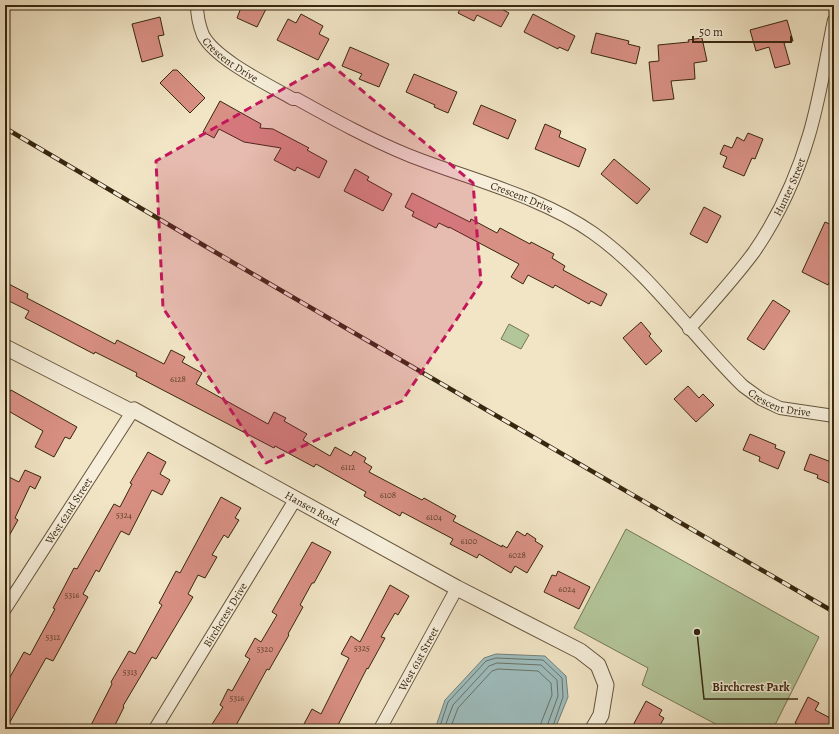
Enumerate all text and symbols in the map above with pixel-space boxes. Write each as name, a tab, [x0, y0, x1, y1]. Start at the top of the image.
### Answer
scale bar	[693, 18, 791, 44]
text: 50 m	[699, 24, 723, 40]
street label: Crescent Drive	[199, 34, 261, 86]
street label: Hunter Street	[770, 155, 809, 219]
street label: Crescent Drive	[488, 178, 555, 217]
house number: 6128	[170, 373, 186, 385]
street label: Crescent Drive	[745, 385, 812, 420]
house number: 6112	[341, 461, 356, 473]
street label: West 62nd Street	[41, 475, 96, 548]
street label: Hansen Road	[282, 488, 342, 530]
house number: 6108	[380, 489, 396, 501]
house number: 5324	[116, 509, 132, 521]
house number: 6104	[426, 511, 442, 523]
house number: 6100	[461, 535, 478, 547]
house number: 6028	[508, 549, 526, 561]
street label: Birchcrest Drive	[200, 580, 251, 650]
house number: 6024	[558, 583, 576, 595]
house number: 5316	[65, 589, 79, 601]
street label: West 61st Street	[395, 624, 443, 695]
house number: 5312	[46, 631, 61, 643]
house number: 5325	[354, 642, 370, 654]
house number: 5320	[257, 643, 274, 655]
house number: 5313	[123, 666, 137, 678]
callout: Birchcrest Park	[704, 675, 798, 699]
text: Birchcrest Park	[712, 679, 790, 695]
house number: 5316	[230, 692, 244, 704]

